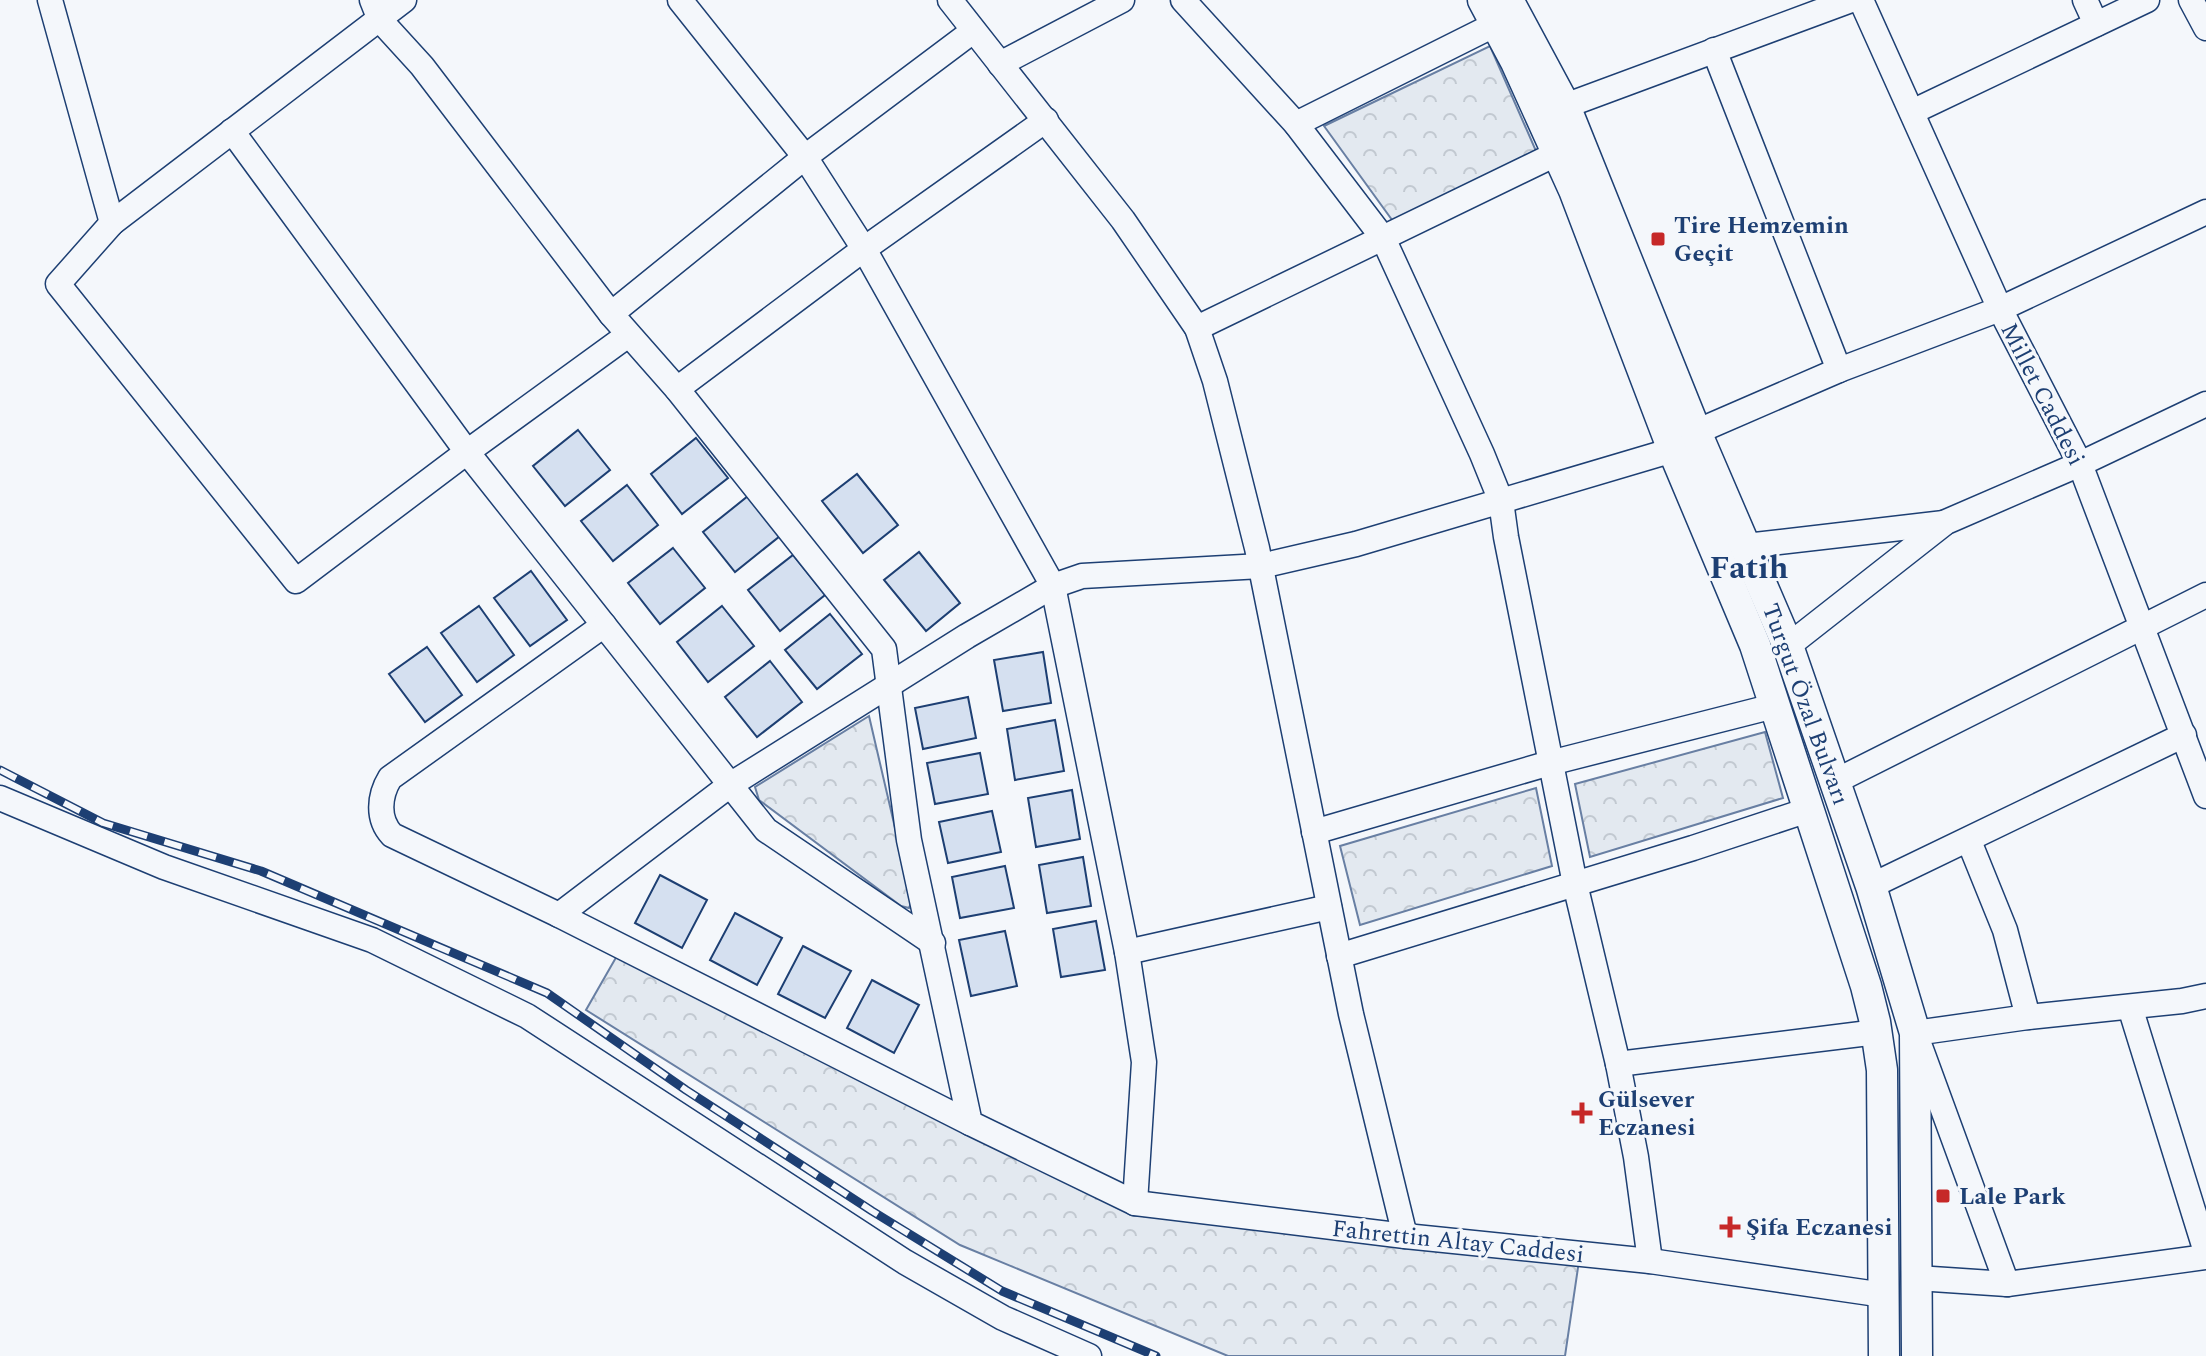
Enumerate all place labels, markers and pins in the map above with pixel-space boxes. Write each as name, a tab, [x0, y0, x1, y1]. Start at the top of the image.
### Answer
place label: Tire Hemzemin Geçit	[1674, 208, 1849, 272]
marker: Tire Hemzemin Geçit	[1649, 230, 1667, 248]
place label: Gülsever Eczanesi	[1598, 1082, 1695, 1146]
marker: Gülsever Eczanesi	[1573, 1104, 1591, 1122]
place label: Lale Park	[1959, 1179, 2066, 1215]
marker: Lale Park	[1934, 1187, 1952, 1205]
place label: Şifa Eczanesi	[1746, 1210, 1892, 1246]
marker: Şifa Eczanesi	[1721, 1218, 1739, 1236]

